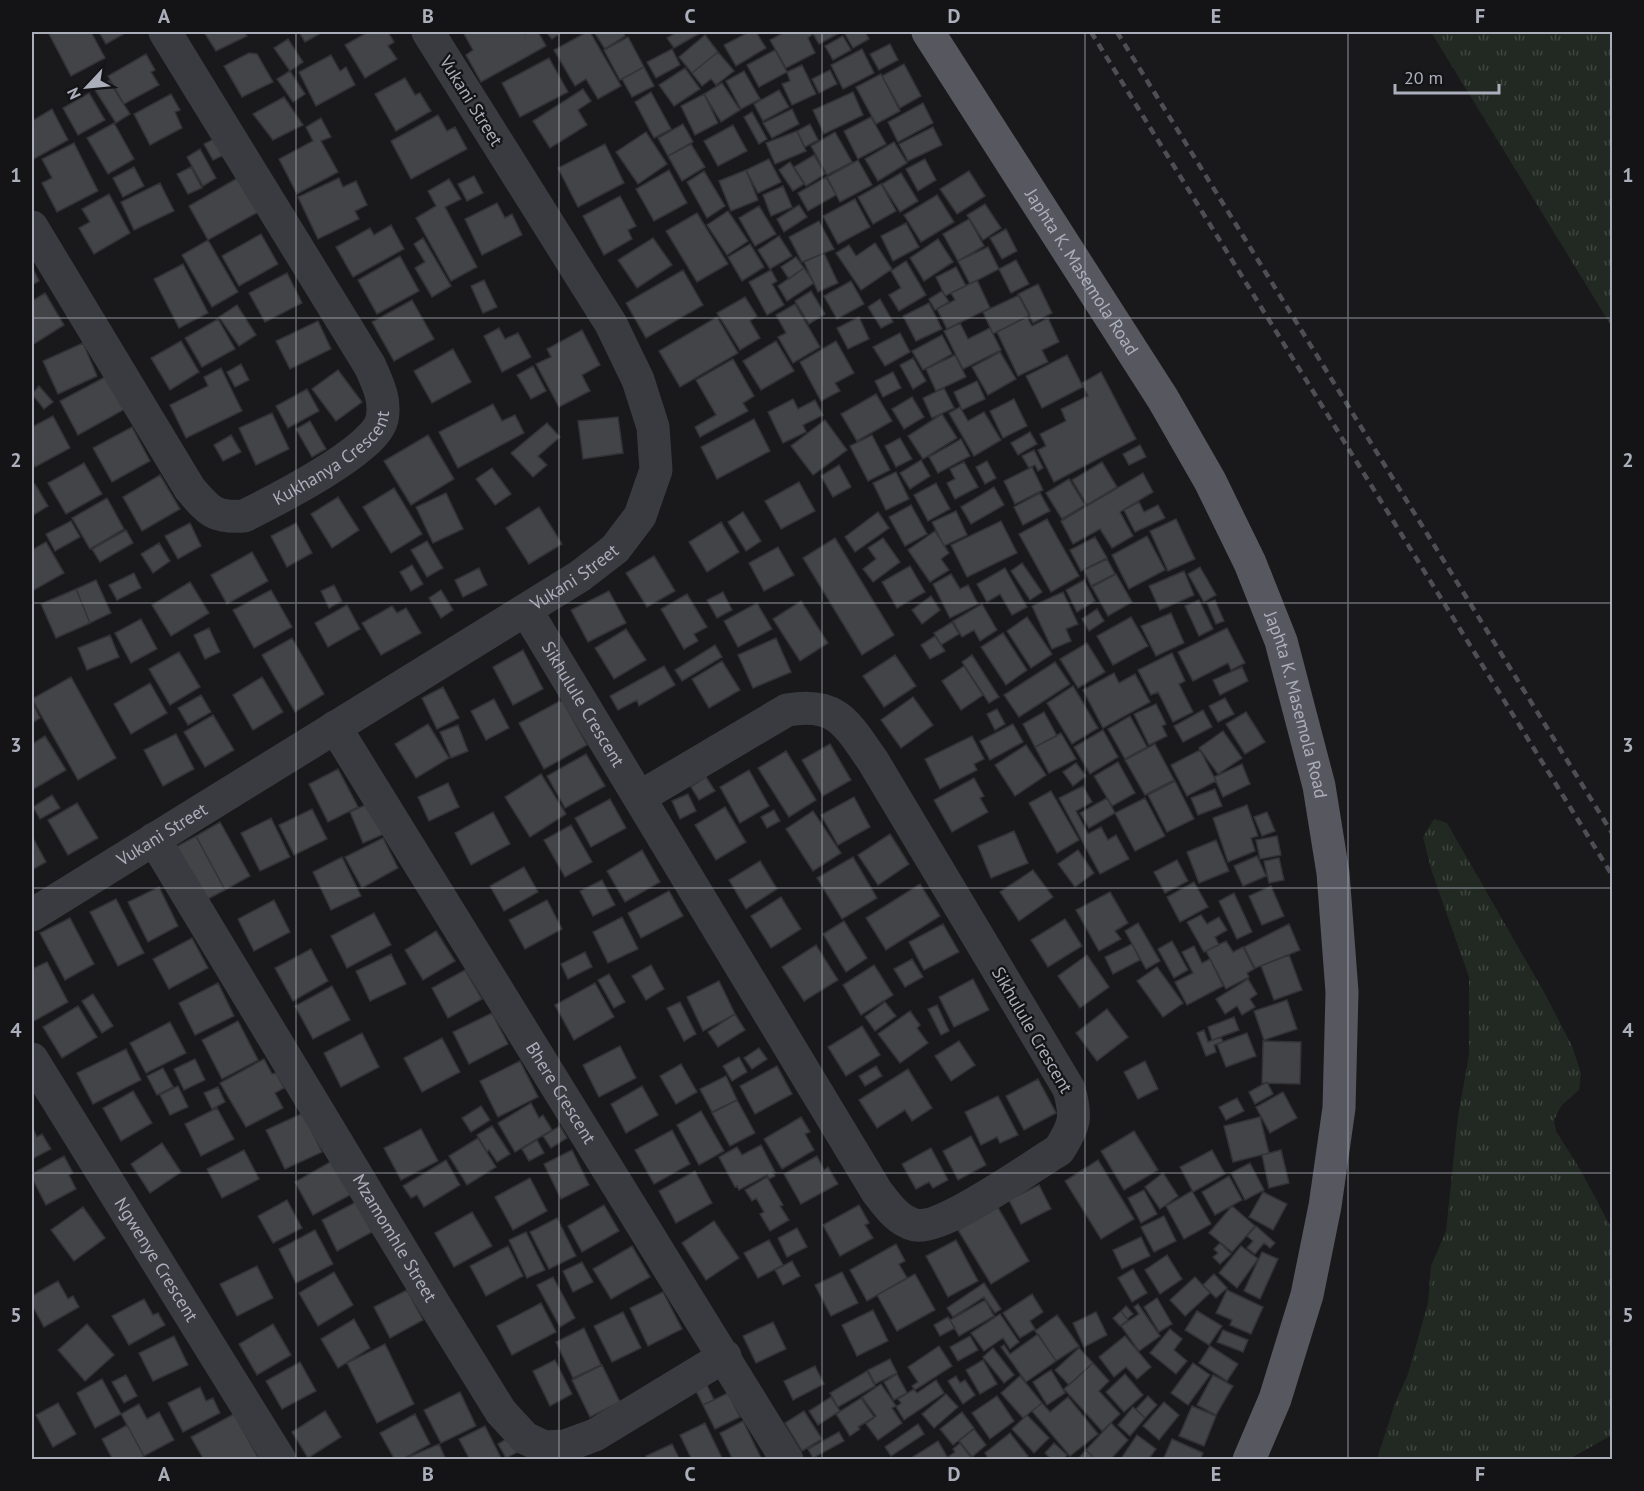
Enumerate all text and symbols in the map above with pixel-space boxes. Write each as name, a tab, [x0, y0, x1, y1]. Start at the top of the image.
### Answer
text: A	[158, 3, 171, 29]
text: B	[422, 3, 434, 29]
text: C	[684, 3, 696, 29]
text: D	[948, 3, 961, 29]
text: E	[1211, 3, 1221, 29]
text: F	[1475, 3, 1485, 29]
street label: Vukani Street	[434, 51, 508, 150]
north arrow	[57, 57, 117, 117]
scale bar	[1395, 57, 1498, 95]
text: 20 m	[1404, 66, 1443, 89]
text: N	[62, 84, 85, 103]
text: 1	[10, 162, 22, 188]
text: 1	[1622, 162, 1634, 188]
street label: Japhta K. Masemola Road	[1020, 183, 1144, 359]
street label: Kukhanya Crescent	[269, 410, 394, 510]
text: 2	[10, 447, 22, 473]
text: 2	[1622, 447, 1634, 473]
street label: Vukani Street	[525, 539, 623, 616]
street label: Japhta K. Masemola Road	[1259, 607, 1333, 800]
street label: Sikhulule Crescent	[537, 637, 630, 771]
text: 3	[10, 732, 22, 758]
text: 3	[1622, 732, 1634, 758]
street label: Vukani Street	[112, 797, 211, 871]
street label: Sikhulule Crescent	[987, 962, 1078, 1097]
text: 4	[10, 1017, 22, 1043]
text: 4	[1622, 1017, 1634, 1043]
street label: Bhere Crescent	[521, 1038, 601, 1148]
street label: Mzamomhle Street	[348, 1170, 442, 1306]
street label: Ngwenye Crescent	[110, 1193, 204, 1326]
text: 5	[10, 1302, 22, 1328]
text: 5	[1622, 1302, 1634, 1328]
text: A	[158, 1461, 171, 1487]
text: B	[422, 1461, 434, 1487]
text: C	[684, 1461, 696, 1487]
text: D	[948, 1461, 961, 1487]
text: E	[1211, 1461, 1221, 1487]
text: F	[1475, 1461, 1485, 1487]

